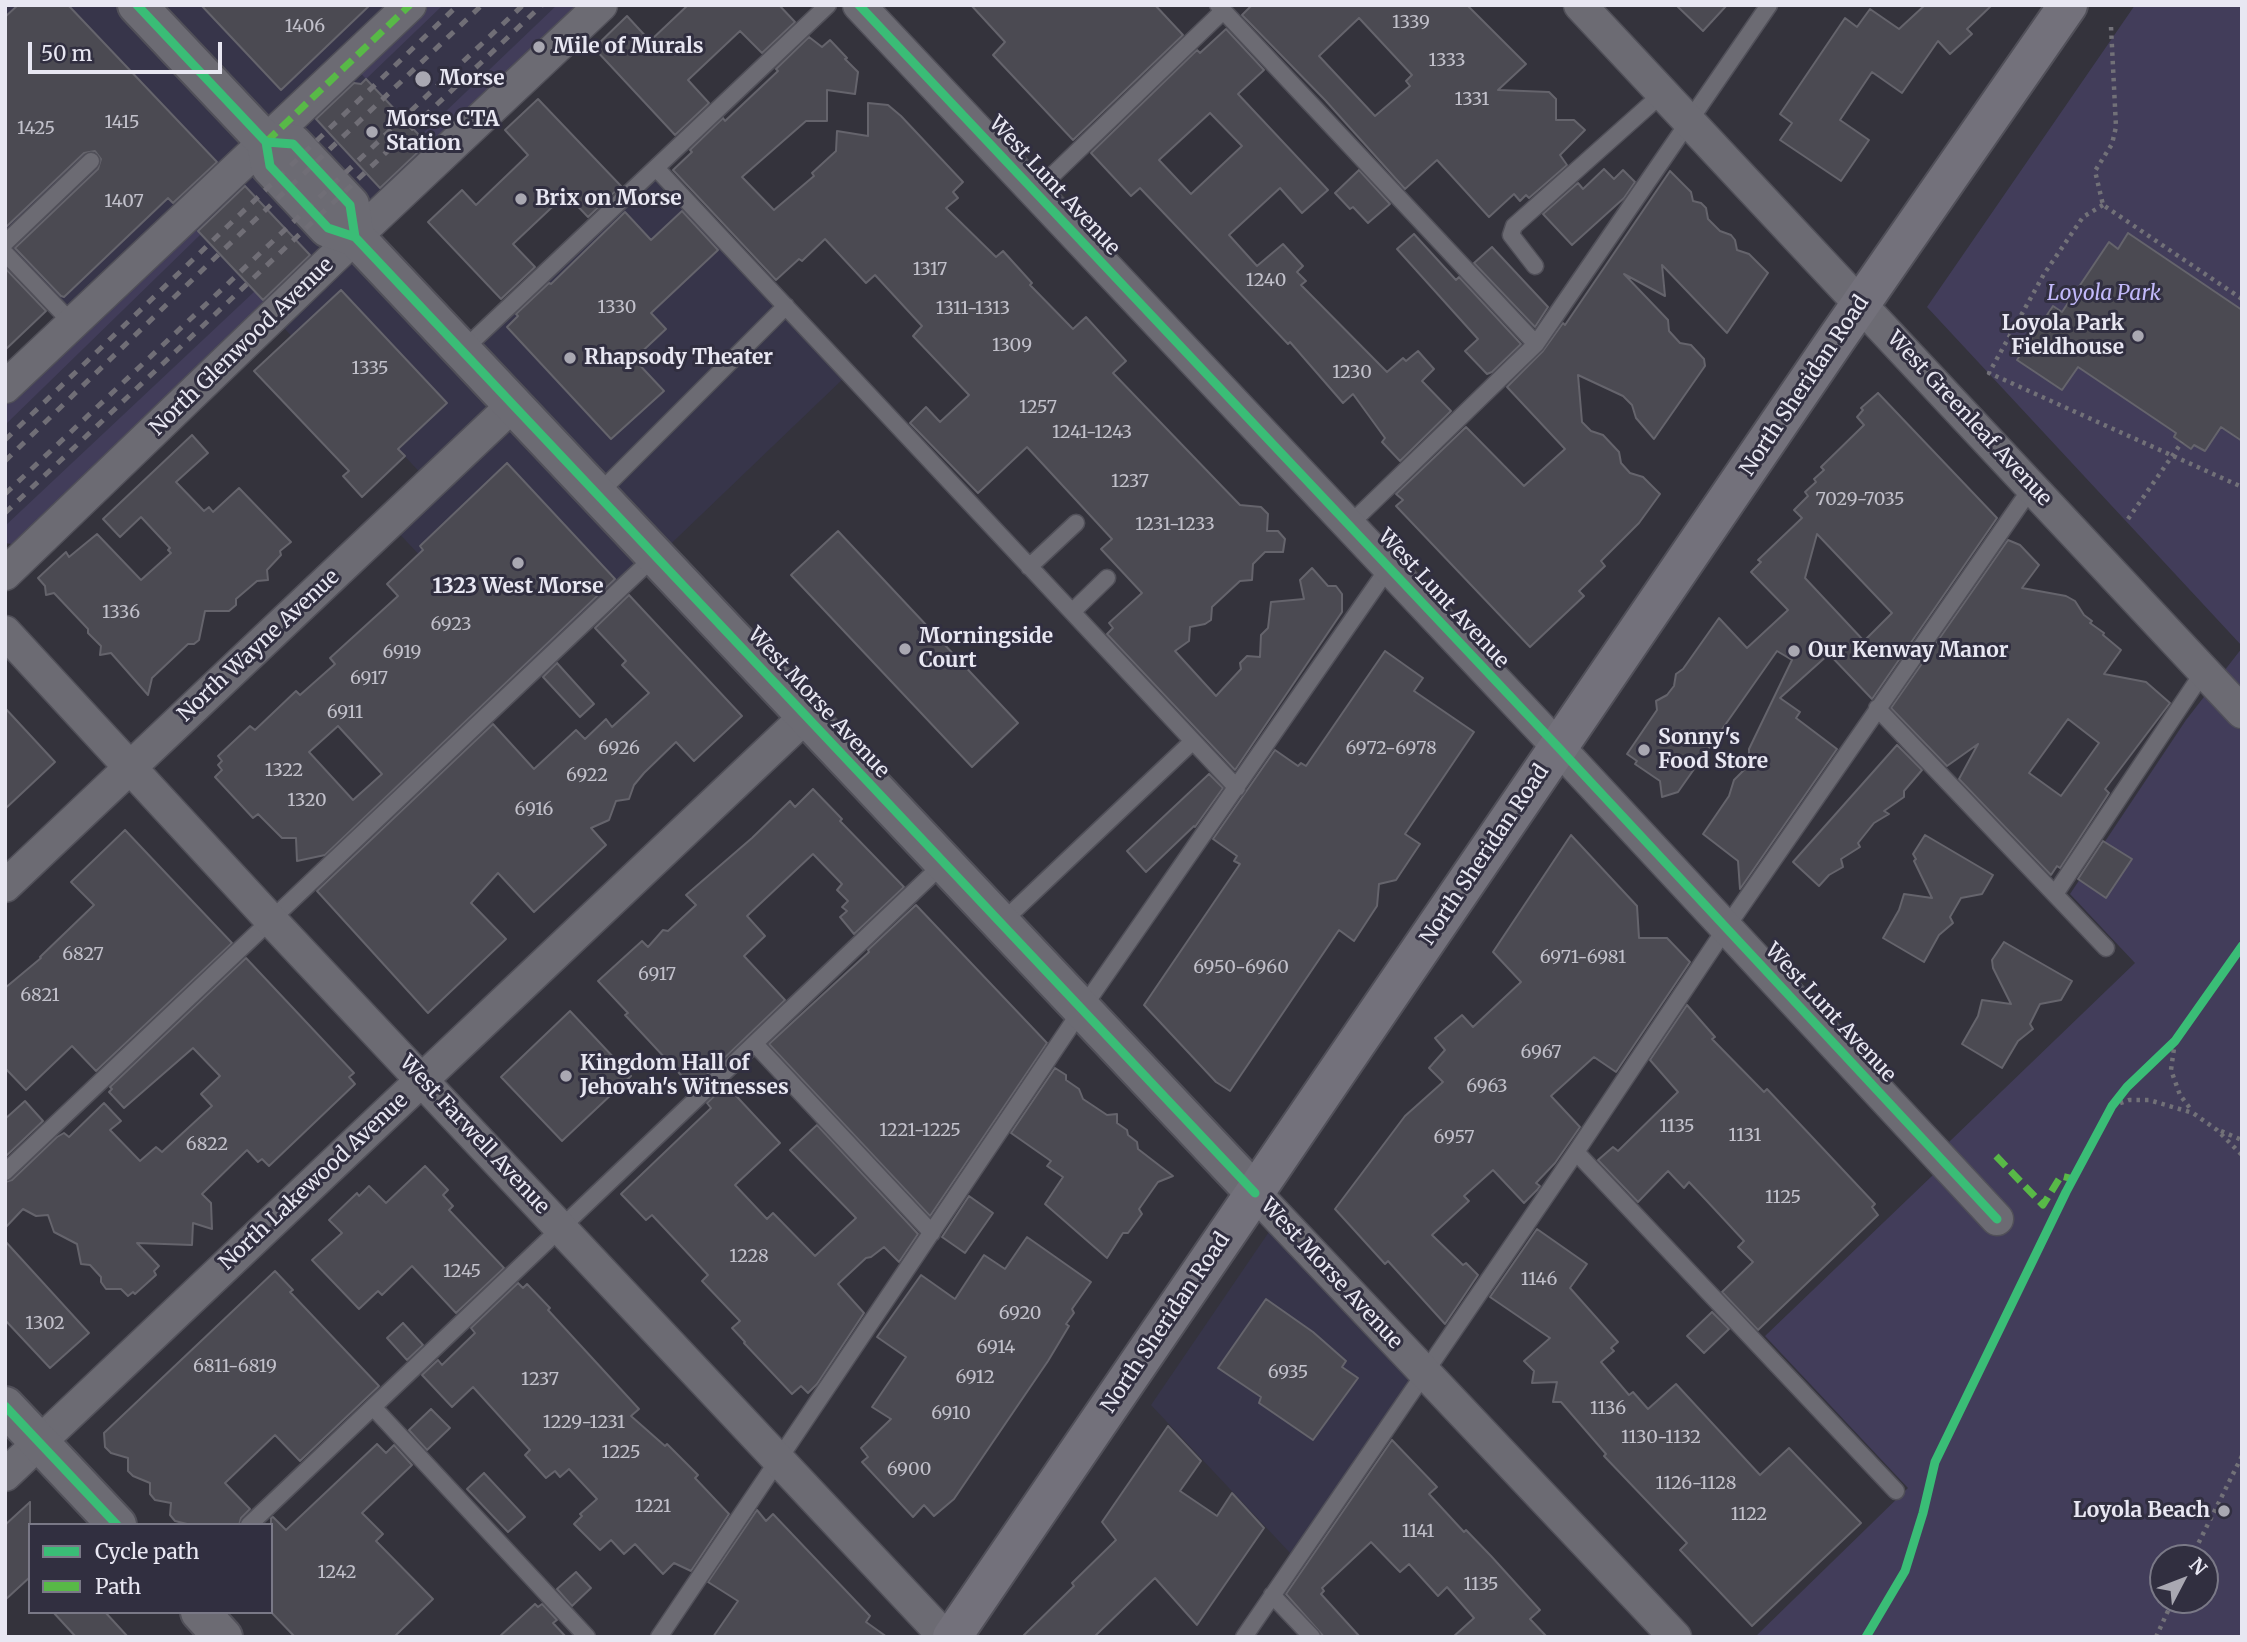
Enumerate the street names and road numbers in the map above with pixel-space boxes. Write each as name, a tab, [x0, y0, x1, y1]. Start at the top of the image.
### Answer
street label: West Lunt Avenue	[983, 111, 1125, 261]
street label: North Glenwood Avenue	[145, 253, 339, 441]
street label: North Sheridan Road	[1735, 291, 1875, 481]
street label: West Greenleaf Avenue	[1881, 326, 2057, 512]
street label: West Lunt Avenue	[1372, 524, 1514, 674]
street label: North Wayne Avenue	[173, 565, 345, 727]
street label: West Morse Avenue	[742, 623, 894, 783]
street label: North Sheridan Road	[1415, 760, 1555, 950]
street label: West Lunt Avenue	[1759, 938, 1901, 1088]
street label: West Farwell Avenue	[394, 1050, 554, 1220]
street label: North Lakewood Avenue	[215, 1088, 413, 1276]
street label: West Morse Avenue	[1255, 1194, 1407, 1354]
street label: North Sheridan Road	[1096, 1228, 1236, 1418]

